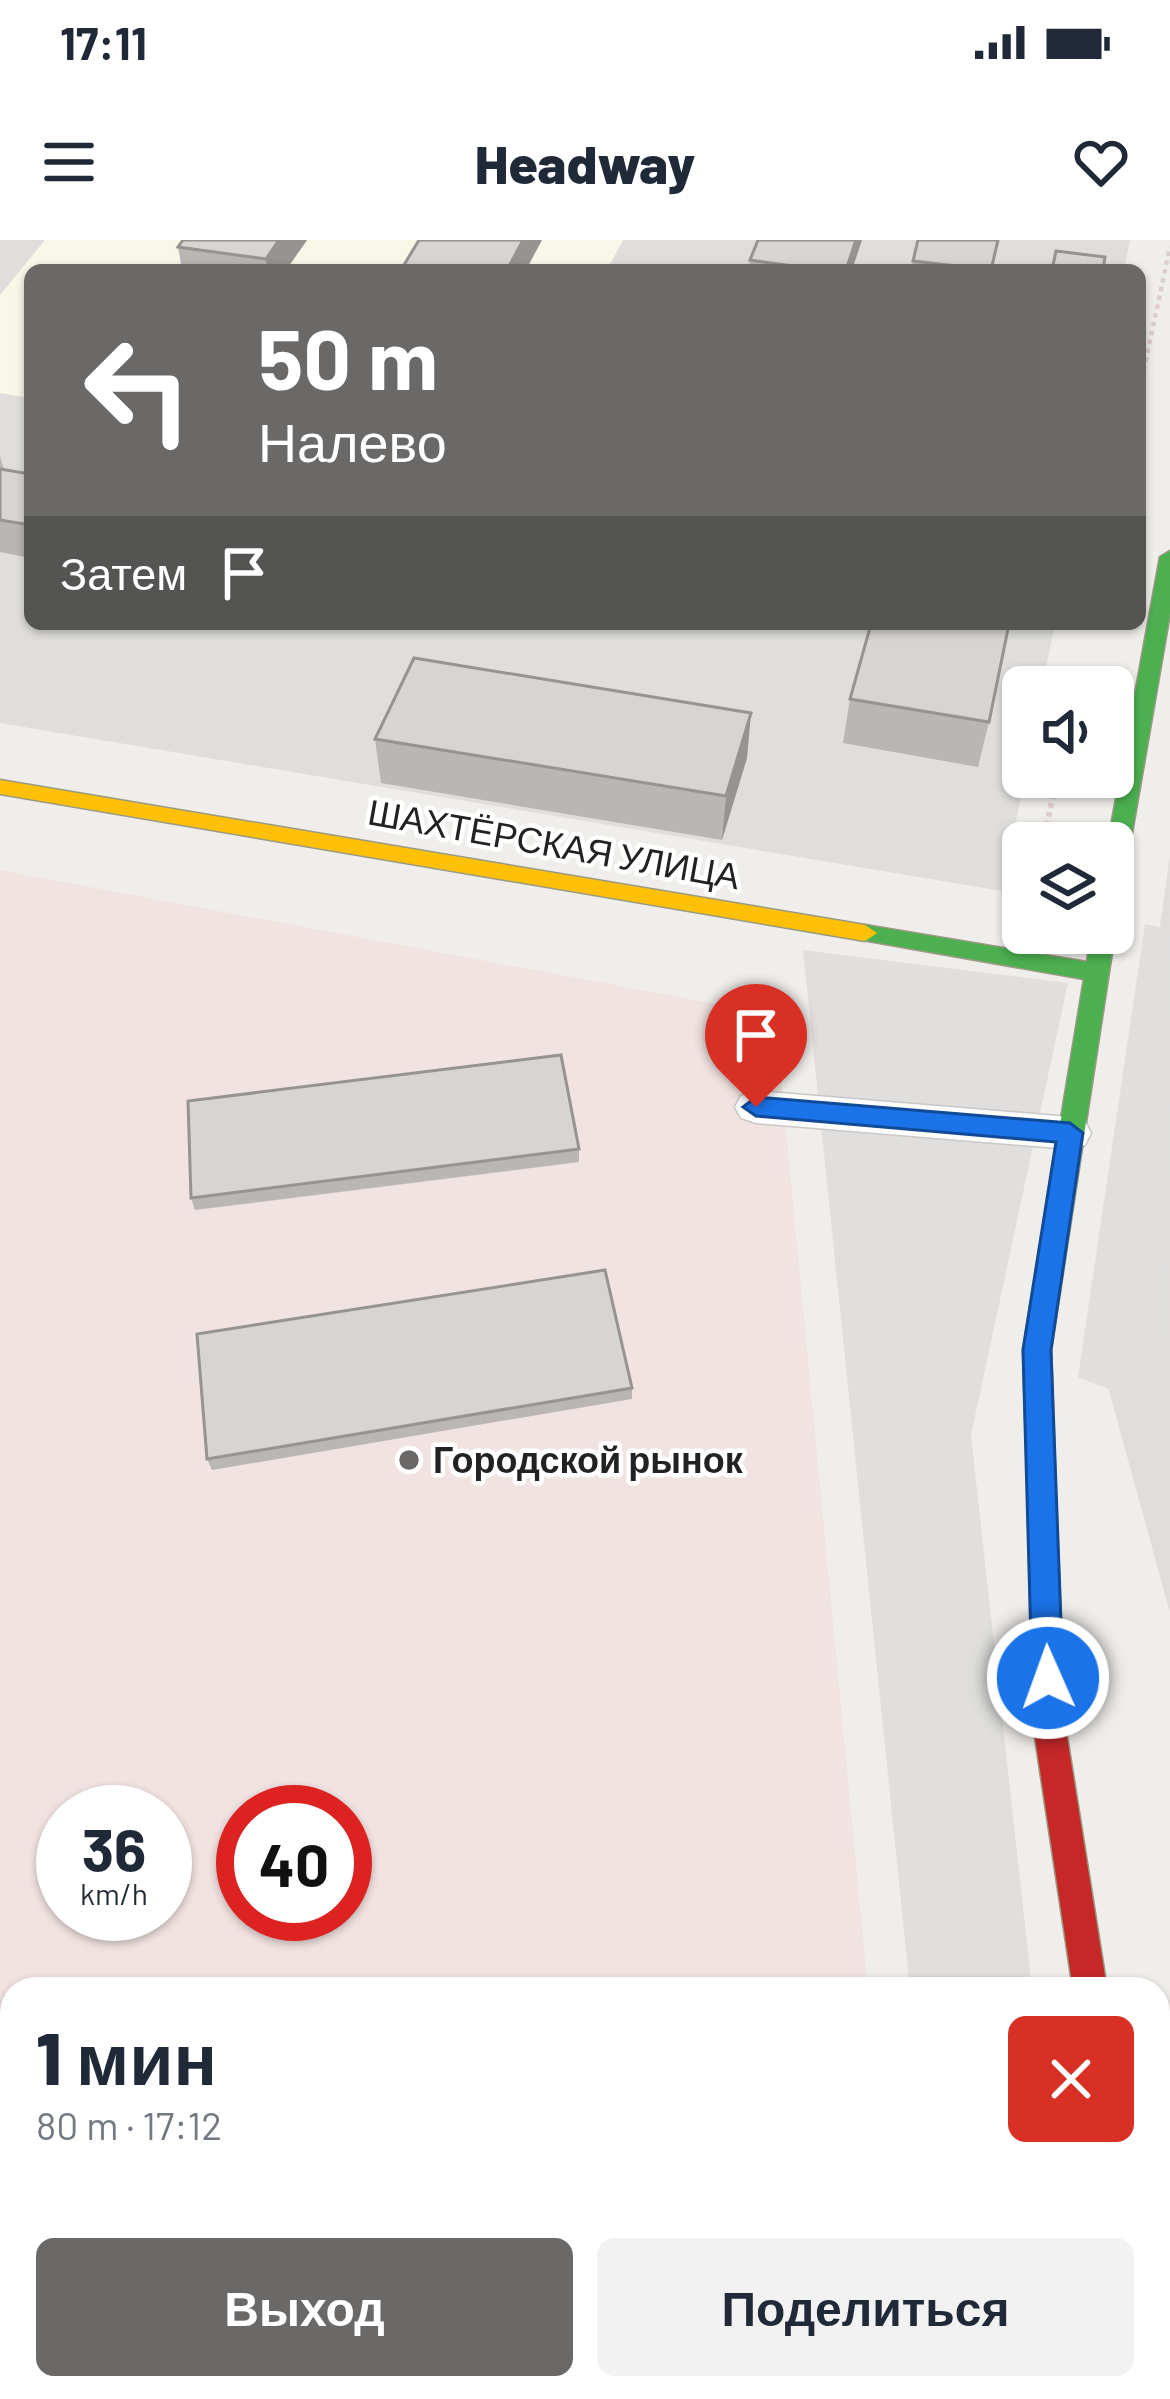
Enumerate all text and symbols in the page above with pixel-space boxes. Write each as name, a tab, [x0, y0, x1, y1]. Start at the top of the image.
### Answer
text: 17:11	[60, 15, 147, 69]
icon: menu	[36, 129, 102, 195]
icon: heart	[1068, 129, 1134, 195]
text: Headway	[475, 130, 695, 195]
text: 50 m	[258, 306, 438, 407]
icon: left	[60, 312, 216, 468]
text: Налево	[258, 408, 447, 473]
icon: arrive	[211, 540, 277, 606]
text: Затем	[60, 545, 187, 599]
map controls	[1002, 666, 1134, 954]
button: sound	[1002, 666, 1134, 798]
street label: ШАХТЁРСКАЯ УЛИЦА	[365, 789, 743, 897]
button: layers	[1002, 822, 1134, 954]
pin	[705, 984, 807, 1107]
icon: arrive	[723, 1002, 789, 1068]
place label: Городской рынок	[433, 1437, 744, 1481]
marker: Городской рынок	[396, 1447, 422, 1473]
position arrow	[985, 1615, 1111, 1741]
speed limit sign: 40	[216, 1785, 372, 1941]
text: 36	[82, 1812, 146, 1884]
text: km/h	[80, 1875, 148, 1911]
text: 1 мин	[36, 2013, 217, 2099]
button: close	[1008, 2016, 1134, 2142]
text: 80 m · 17:12	[36, 2101, 222, 2148]
button: Выход	[36, 2238, 573, 2376]
button: Поделиться	[597, 2238, 1134, 2376]

